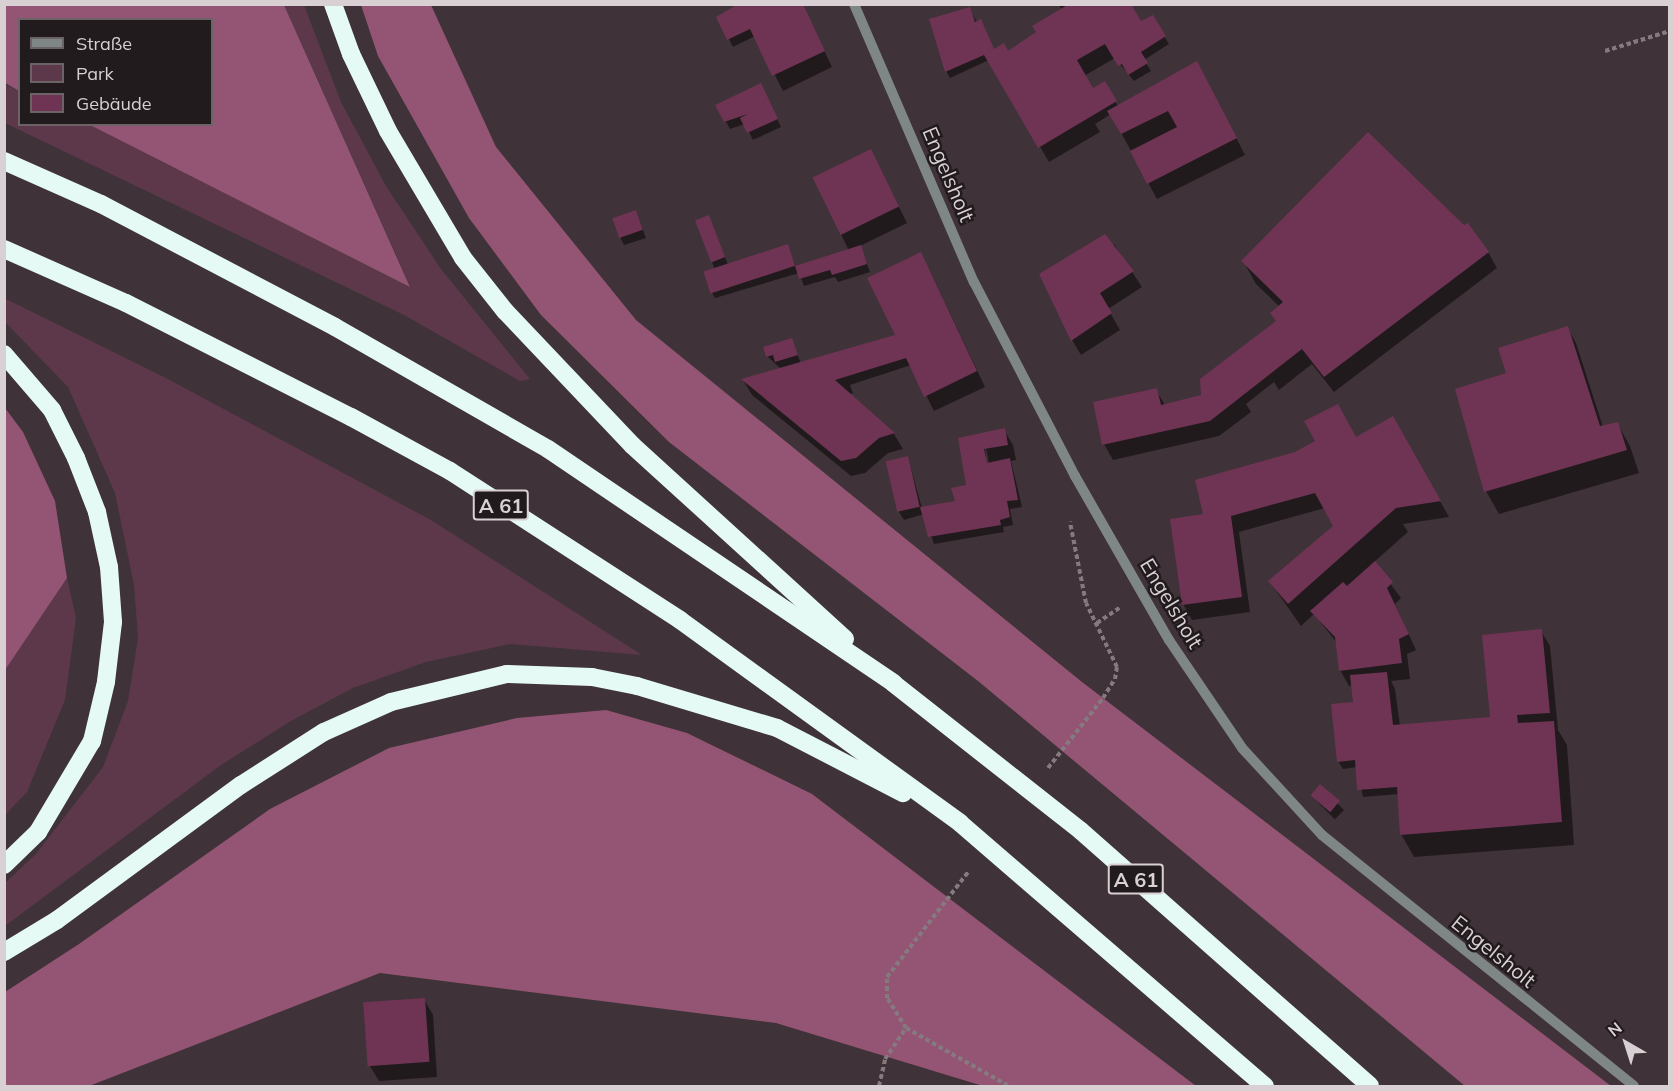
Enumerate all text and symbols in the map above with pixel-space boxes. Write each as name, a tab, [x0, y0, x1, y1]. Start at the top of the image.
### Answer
legend	[18, 18, 213, 126]
text: Straße	[76, 32, 132, 55]
text: Park	[76, 62, 114, 85]
text: Gebäude	[76, 92, 152, 115]
street label: Engelsholt	[918, 123, 980, 225]
road number: A 61	[472, 488, 530, 522]
street label: Engelsholt	[1135, 553, 1209, 653]
road number: A 61	[1108, 862, 1164, 896]
street label: Engelsholt	[1447, 909, 1541, 993]
north arrow	[1596, 1013, 1656, 1073]
text: N	[1604, 1017, 1626, 1041]

